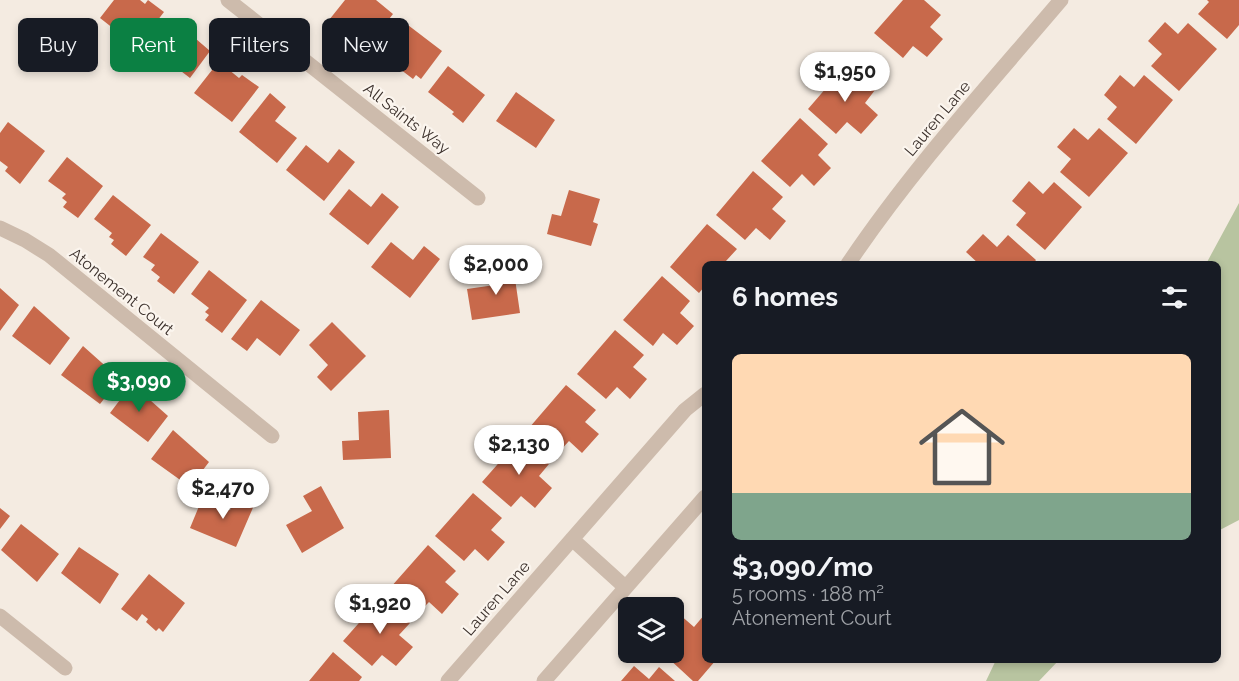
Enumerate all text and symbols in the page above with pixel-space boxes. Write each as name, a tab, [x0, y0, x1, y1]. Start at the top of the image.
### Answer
chip: Buy	[18, 18, 98, 72]
chip: Rent	[110, 18, 197, 72]
chip: Filters	[209, 18, 310, 72]
chip: New	[322, 18, 409, 72]
pin: $1,950	[796, 52, 894, 103]
text: $1,950	[814, 59, 876, 83]
street label: Lauren Lane	[900, 77, 974, 160]
street label: All Saints Way	[360, 79, 454, 158]
street label: Atonement Court	[66, 244, 178, 339]
pin: $2,000	[447, 245, 545, 296]
text: $2,000	[463, 252, 529, 276]
icon: filters	[1158, 281, 1191, 314]
text: 6 homes	[732, 282, 838, 312]
pin: $3,090	[90, 362, 188, 413]
text: $3,090	[107, 369, 171, 393]
icon: home	[908, 393, 1016, 501]
pin: $2,130	[470, 425, 568, 476]
text: $2,130	[488, 432, 550, 456]
pin: $2,470	[174, 469, 272, 520]
text: $2,470	[191, 476, 255, 500]
text: $3,090/mo	[732, 552, 873, 582]
street label: Lauren Lane	[459, 557, 534, 639]
text: 5 rooms · 188 m²	[732, 582, 884, 606]
pin: $1,920	[331, 584, 429, 635]
text: $1,920	[349, 591, 411, 615]
map controls	[618, 597, 684, 663]
button: layers	[618, 597, 684, 663]
text: Atonement Court	[732, 606, 892, 630]

